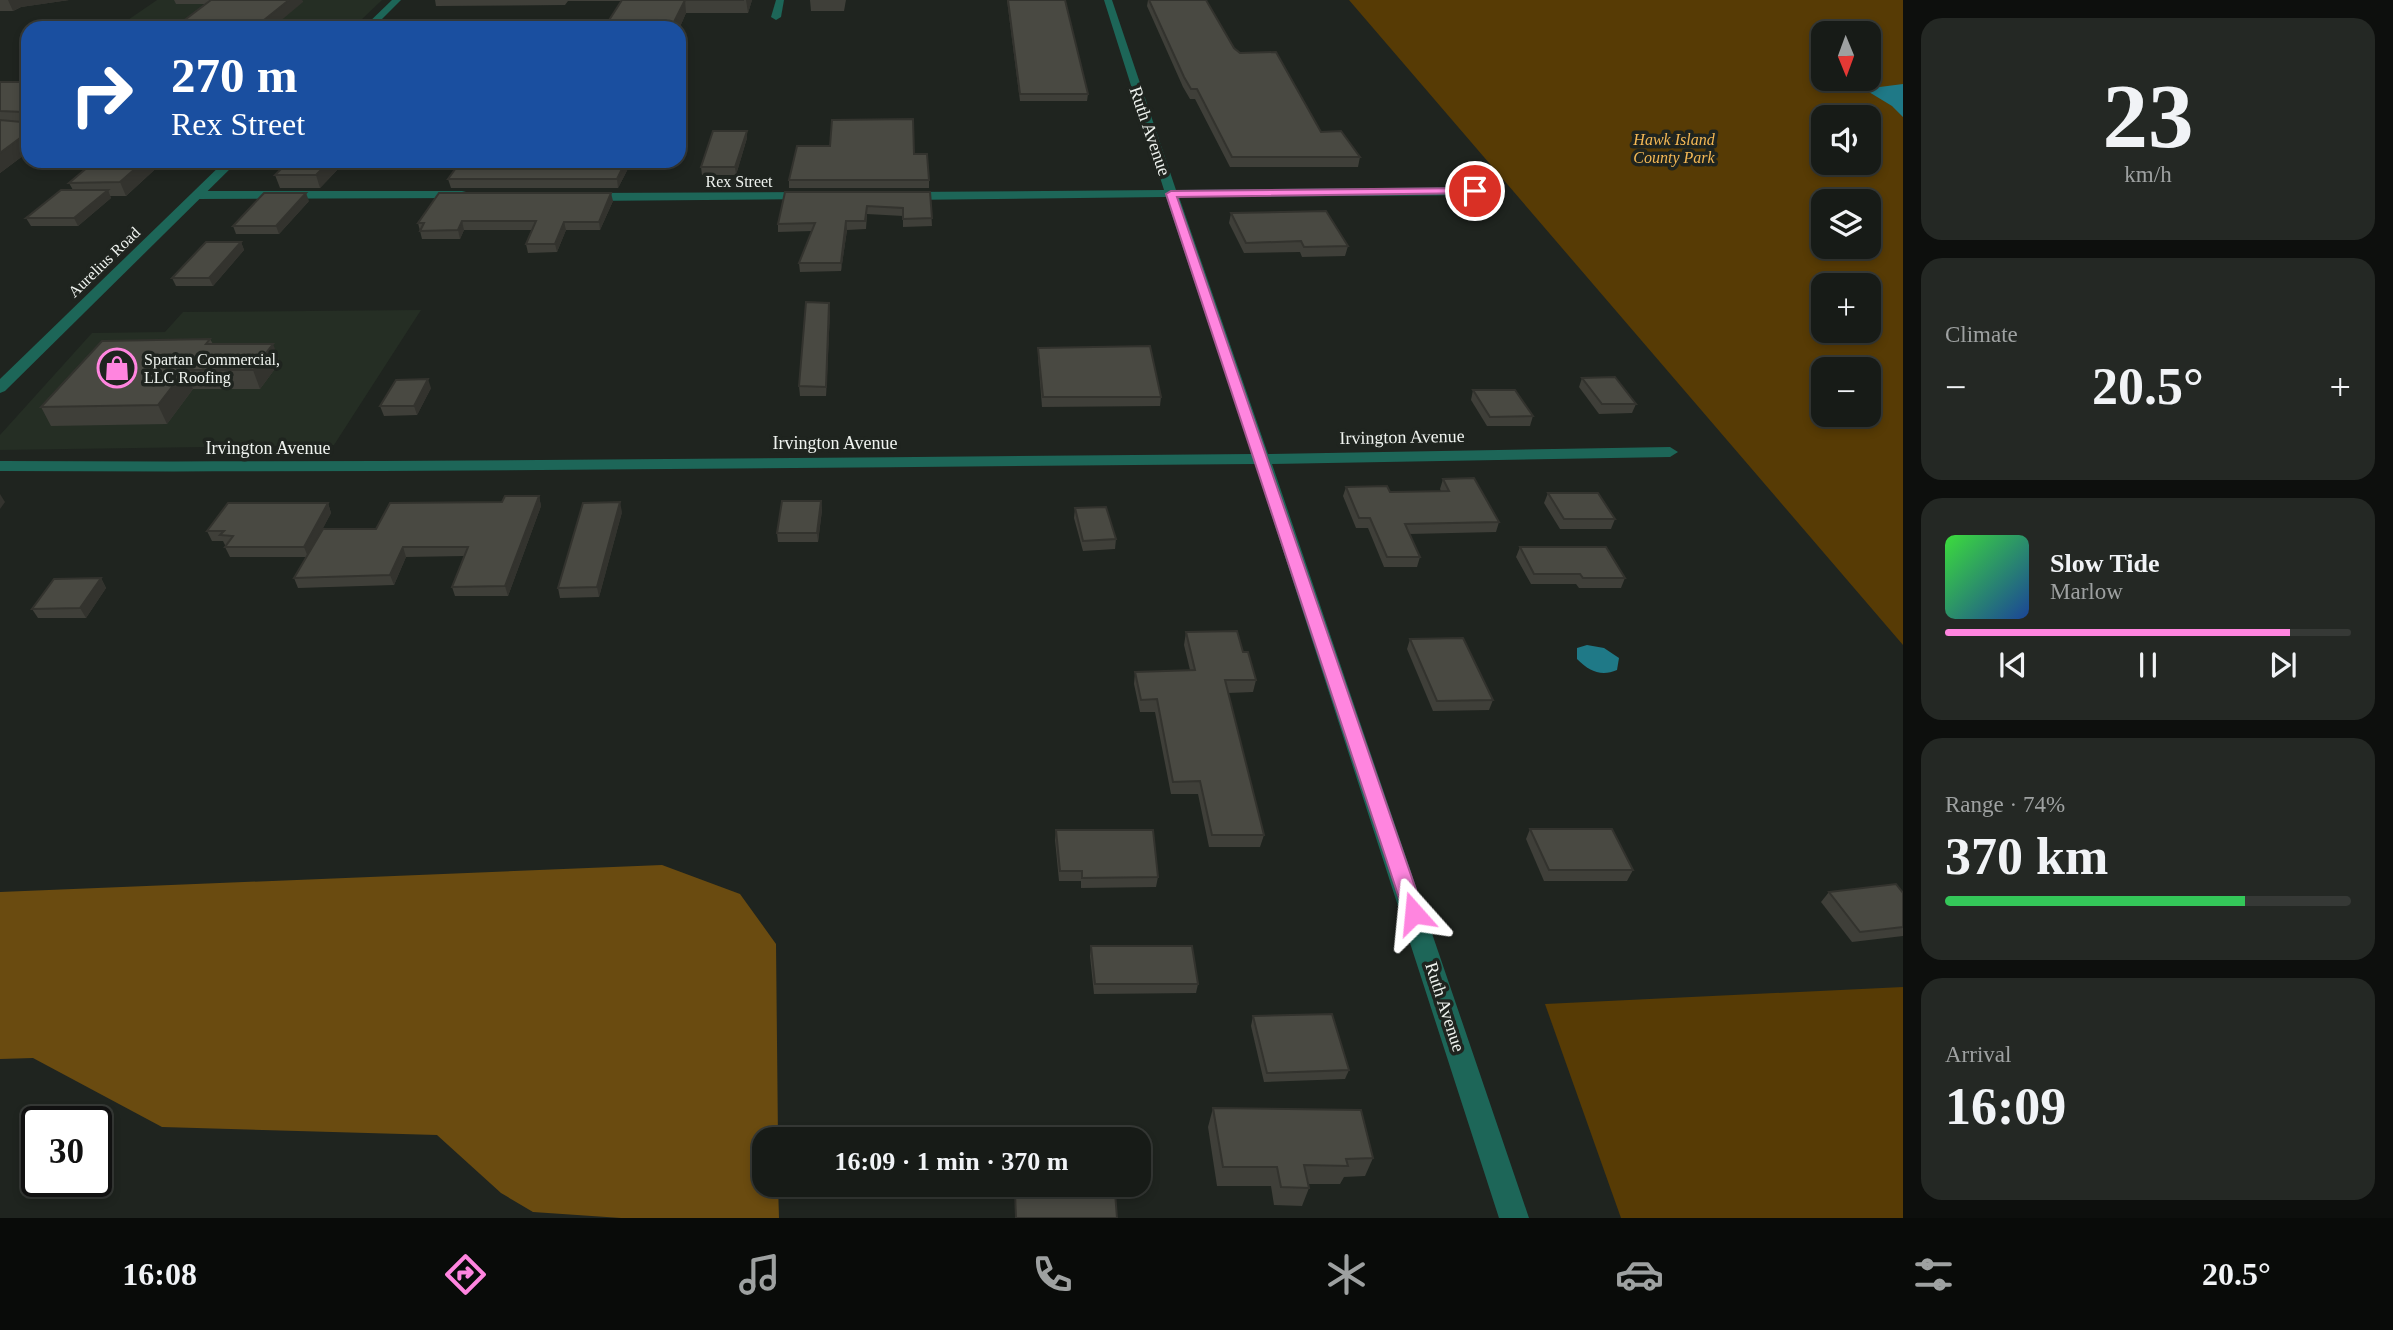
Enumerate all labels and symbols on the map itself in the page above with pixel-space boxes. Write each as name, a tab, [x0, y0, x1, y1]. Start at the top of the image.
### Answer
north arrow	[1811, 21, 1881, 91]
street label: Ruth Avenue	[1125, 84, 1175, 178]
park label: Hawk Island County Park	[1632, 131, 1716, 167]
pin	[1445, 161, 1505, 221]
street label: Rex Street	[705, 173, 773, 190]
street label: Aurelius Road	[65, 224, 143, 300]
shop icon: Spartan Commercial, LLC Roofing	[96, 347, 138, 389]
place label: Spartan Commercial, LLC Roofing	[144, 351, 280, 387]
street label: Irvington Avenue	[1339, 426, 1465, 448]
street label: Irvington Avenue	[772, 433, 898, 453]
street label: Irvington Avenue	[205, 438, 331, 458]
position arrow	[1377, 876, 1451, 950]
street label: Ruth Avenue	[1421, 960, 1469, 1054]
speed limit sign: 30	[21, 1106, 112, 1197]

